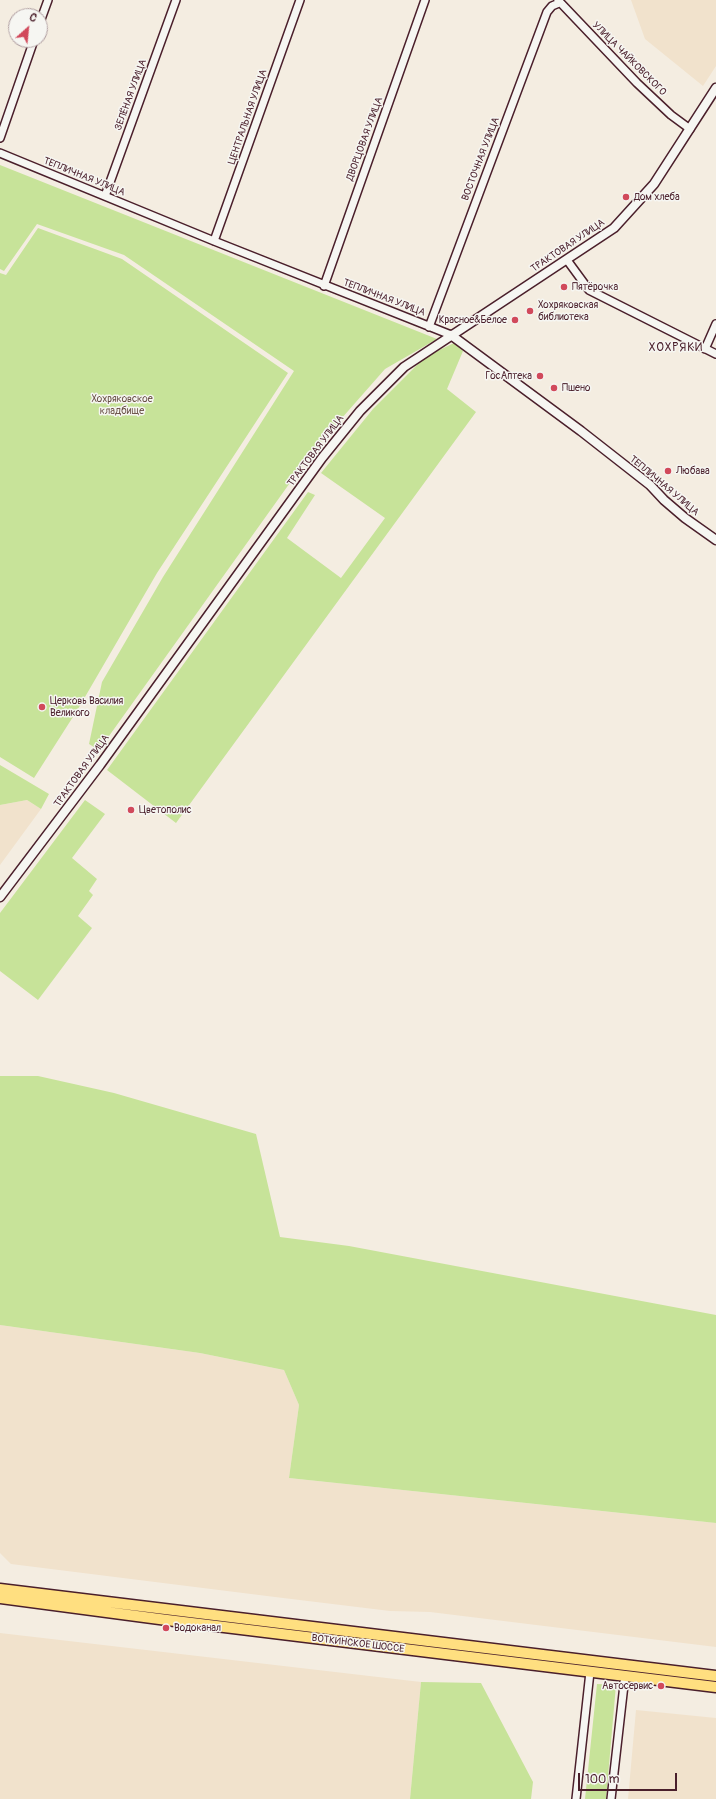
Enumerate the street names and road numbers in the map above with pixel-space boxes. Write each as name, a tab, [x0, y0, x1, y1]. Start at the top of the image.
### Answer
street label: УЛИЦА ЧАЙКОВСКОГО	[590, 20, 668, 98]
street label: ЗЕЛЁНАЯ УЛИЦА	[113, 58, 149, 132]
street label: ЦЕНТРАЛЬНАЯ УЛИЦА	[226, 68, 270, 166]
street label: ДВОРЦОВАЯ УЛИЦА	[344, 96, 386, 182]
street label: ВОСТОЧНАЯ УЛИЦА	[460, 116, 502, 202]
street label: ТЕПЛИЧНАЯ УЛИЦА	[41, 155, 127, 199]
street label: ТРАКТОВАЯ УЛИЦА	[529, 217, 607, 275]
street label: ТЕПЛИЧНАЯ УЛИЦА	[341, 277, 427, 319]
street label: ТРАКТОВАЯ УЛИЦА	[285, 413, 347, 489]
street label: ТЕПЛИЧНАЯ УЛИЦА	[627, 453, 701, 519]
street label: ТРАКТОВАЯ УЛИЦА	[52, 733, 112, 809]
street label: ВОТКИНСКОЕ ШОССЕ	[311, 1632, 405, 1656]

